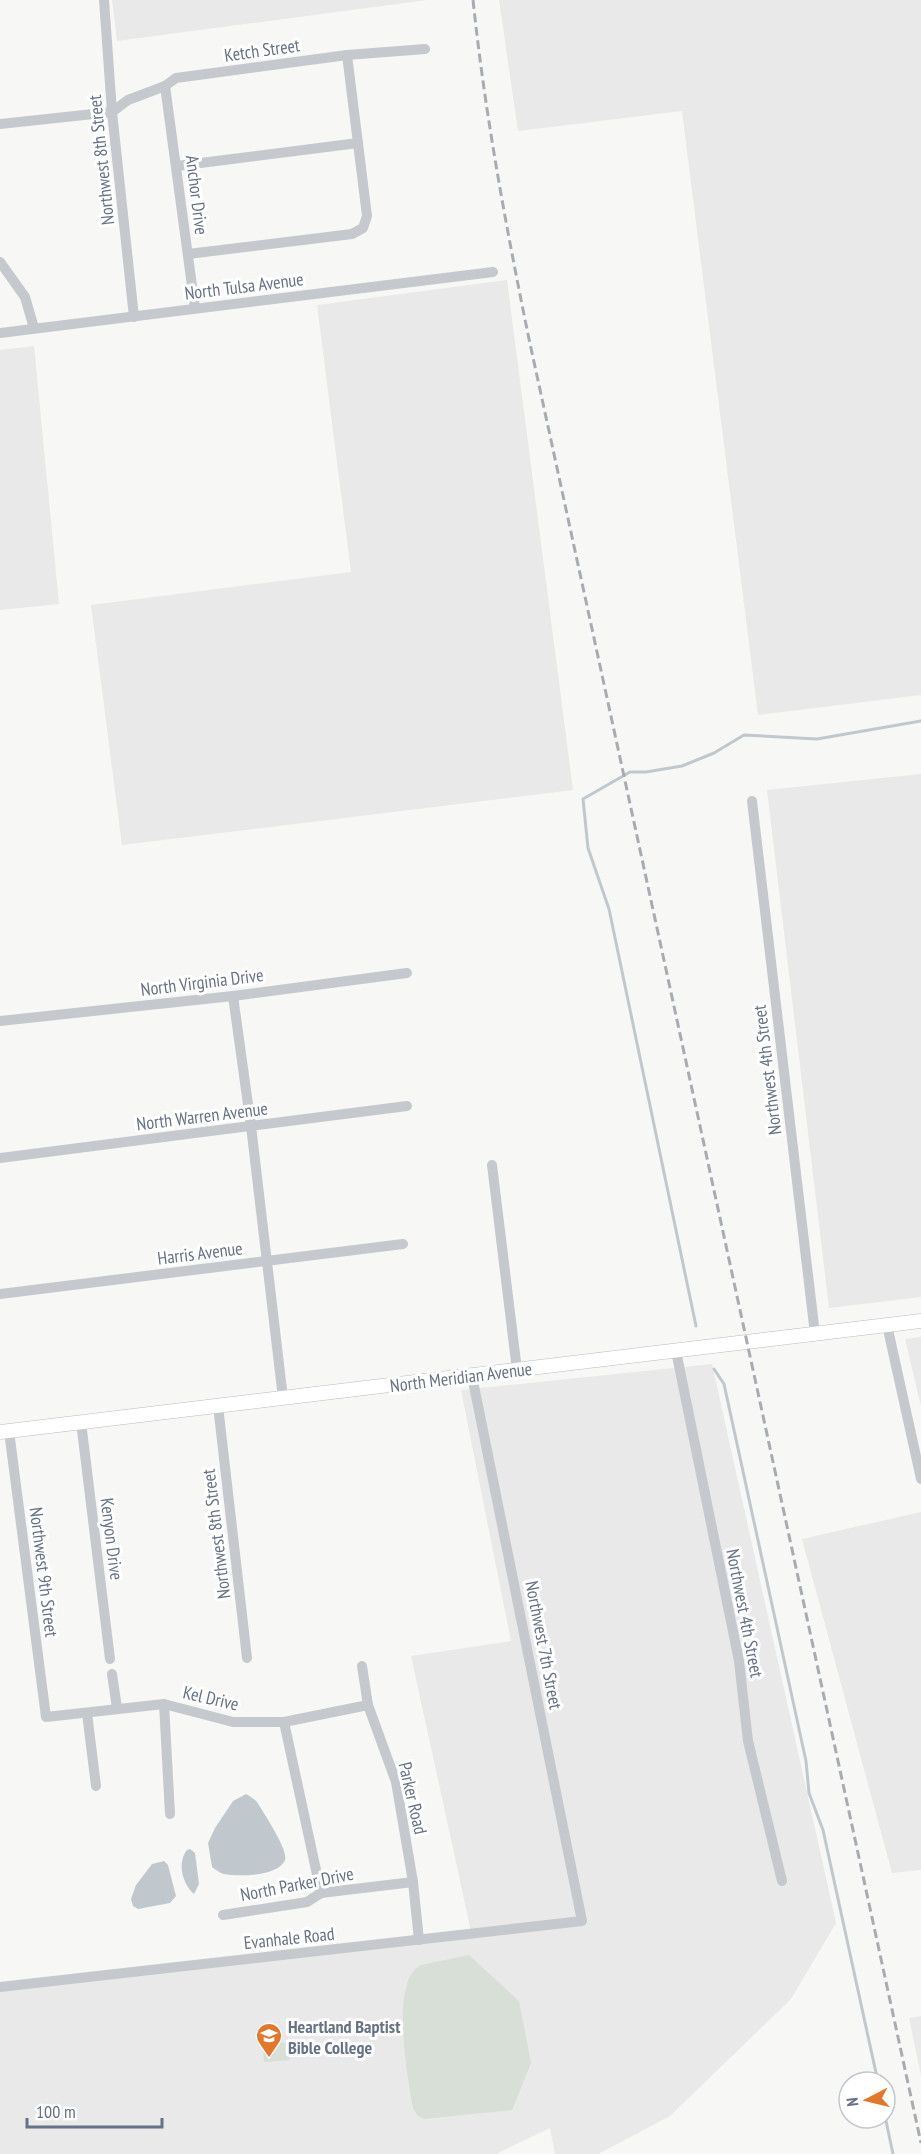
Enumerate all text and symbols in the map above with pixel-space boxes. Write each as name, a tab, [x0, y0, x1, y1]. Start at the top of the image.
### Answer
street label: Ketch Street	[223, 33, 301, 67]
street label: Northwest 8th Street	[83, 94, 119, 226]
street label: Anchor Drive	[181, 154, 213, 236]
street label: North Tulsa Avenue	[183, 267, 305, 305]
street label: North Virginia Drive	[139, 963, 265, 1001]
street label: Northwest 4th Street	[748, 1004, 786, 1136]
street label: North Warren Avenue	[135, 1097, 269, 1135]
street label: Harris Avenue	[156, 1236, 244, 1270]
street label: North Meridian Avenue	[389, 1357, 533, 1397]
street label: Northwest 8th Street	[197, 1468, 235, 1600]
street label: Kenyon Drive	[96, 1497, 128, 1581]
street label: Northwest 9th Street	[25, 1506, 63, 1638]
street label: Northwest 4th Street	[721, 1547, 769, 1679]
street label: Northwest 7th Street	[520, 1579, 568, 1711]
street label: Kel Drive	[181, 1680, 241, 1716]
street label: Parker Road	[394, 1760, 432, 1836]
street label: North Parker Drive	[238, 1862, 356, 1906]
street label: Evanhale Road	[243, 1922, 335, 1954]
place label: Heartland Baptist Bible College	[288, 2015, 401, 2059]
school or university icon: Heartland Baptist Bible College	[254, 2021, 284, 2059]
north arrow	[837, 2070, 897, 2130]
scale bar	[27, 2091, 162, 2129]
text: N	[842, 2096, 863, 2107]
text: 100 m	[36, 2100, 76, 2123]

